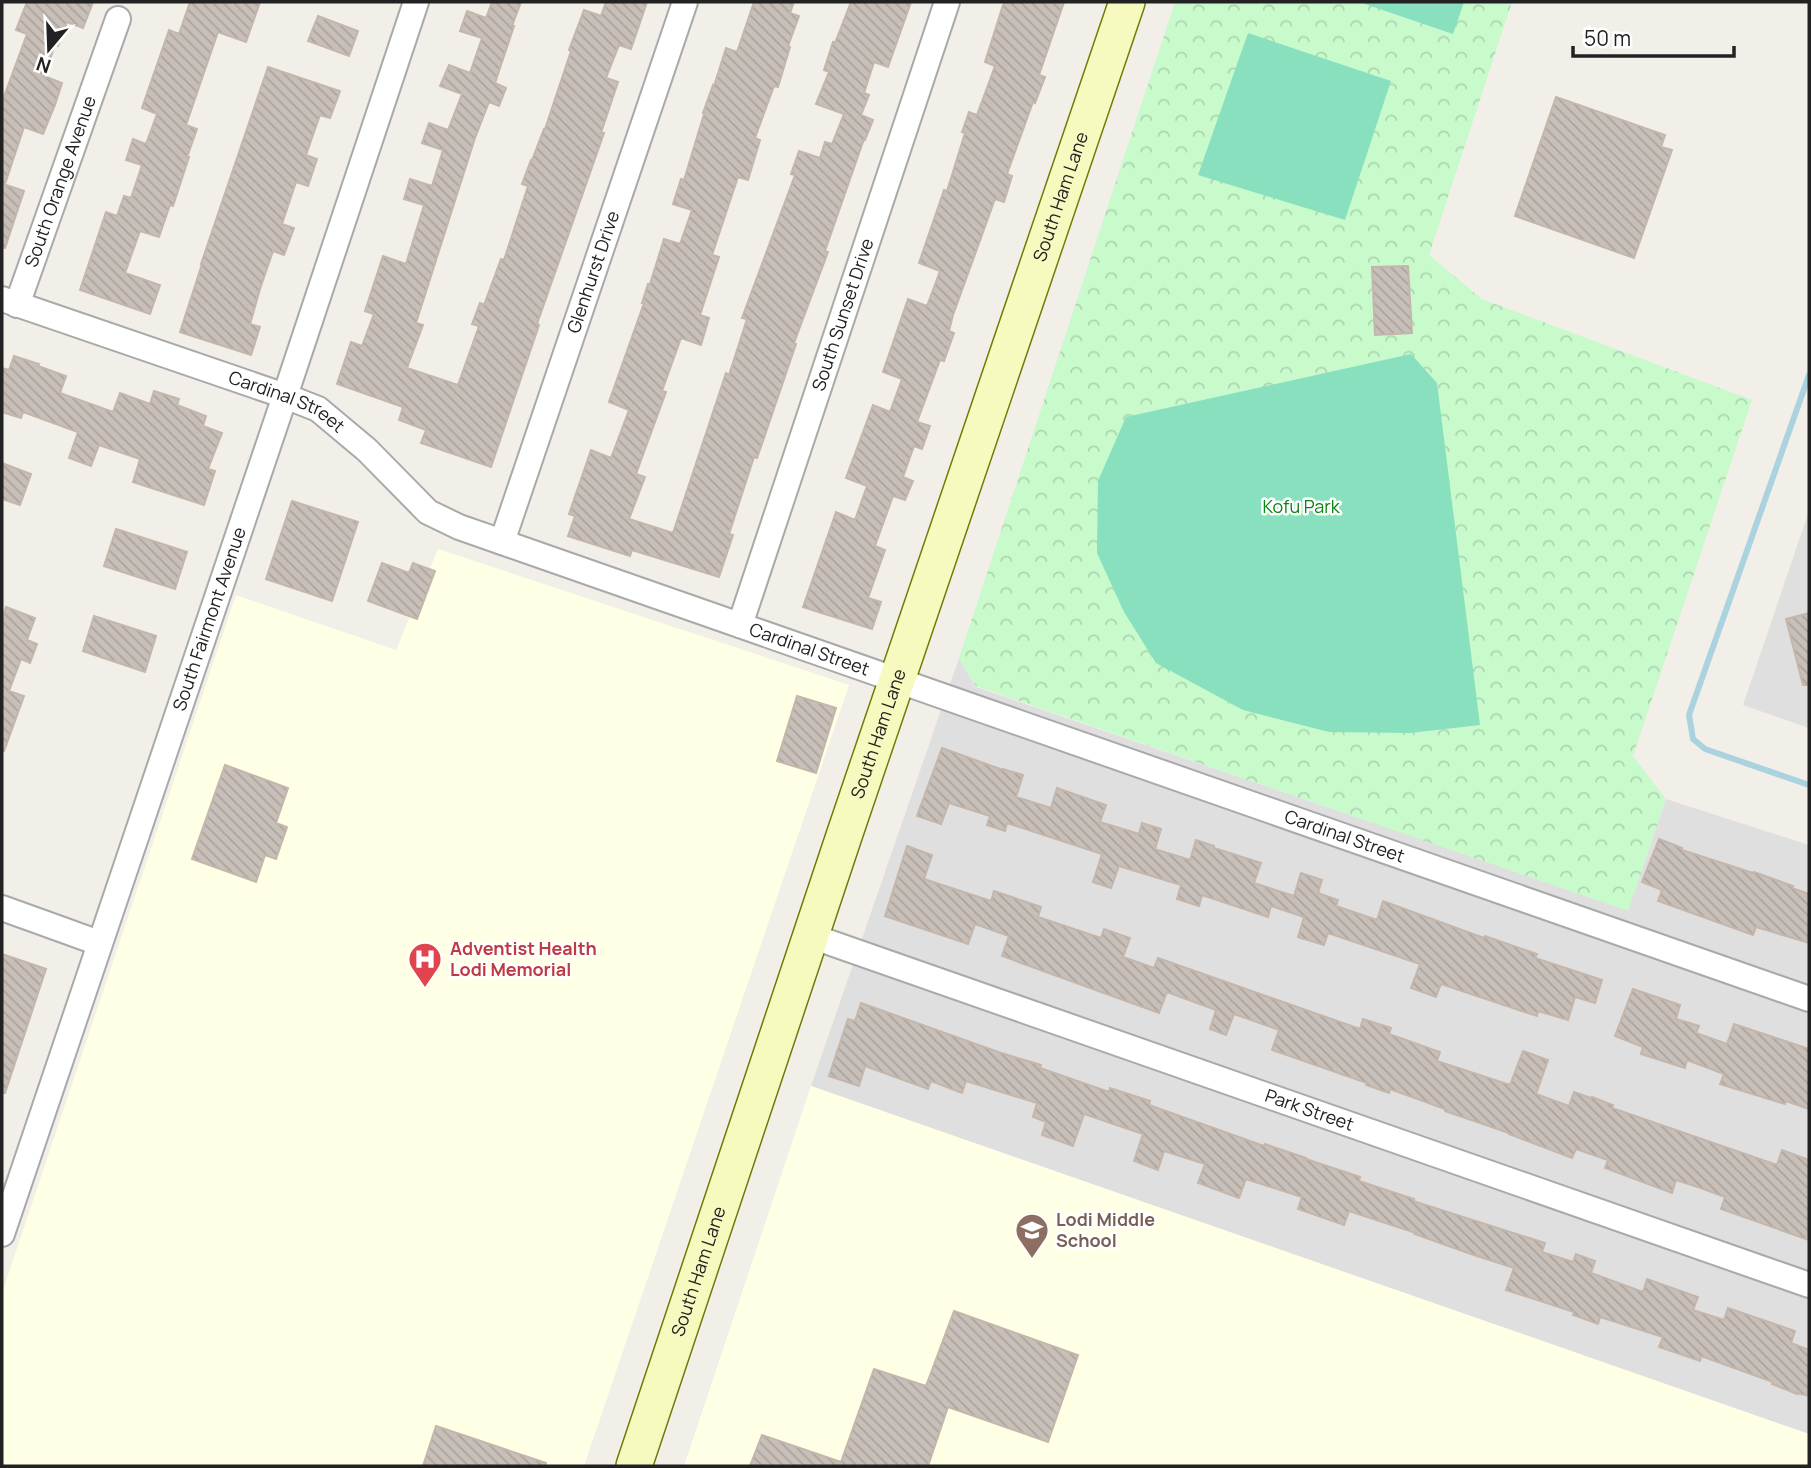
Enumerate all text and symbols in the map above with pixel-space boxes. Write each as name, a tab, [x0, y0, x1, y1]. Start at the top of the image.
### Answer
north arrow	[14, 14, 84, 84]
scale bar	[1573, 14, 1734, 58]
text: 50 m	[1584, 24, 1631, 52]
text: N	[33, 51, 54, 80]
street label: South Orange Avenue	[18, 92, 101, 270]
street label: South Ham Lane	[1027, 129, 1093, 265]
street label: Glenhurst Drive	[561, 207, 624, 336]
street label: South Sunset Drive	[806, 235, 879, 394]
street label: Cardinal Street	[226, 365, 350, 437]
park label: Kofu Park	[1262, 494, 1341, 518]
street label: South Fairmont Avenue	[167, 524, 251, 714]
street label: Cardinal Street	[746, 616, 873, 681]
street label: South Ham Lane	[845, 665, 911, 802]
street label: Cardinal Street	[1282, 804, 1408, 868]
place label: Adventist Health Lodi Memorial	[450, 936, 597, 981]
hospital icon: Adventist Health Lodi Memorial	[406, 940, 444, 989]
street label: Park Street	[1262, 1083, 1357, 1136]
street label: South Ham Lane	[665, 1203, 731, 1339]
place label: Lodi Middle School	[1056, 1207, 1155, 1252]
school or university icon: Lodi Middle School	[1013, 1211, 1051, 1260]

